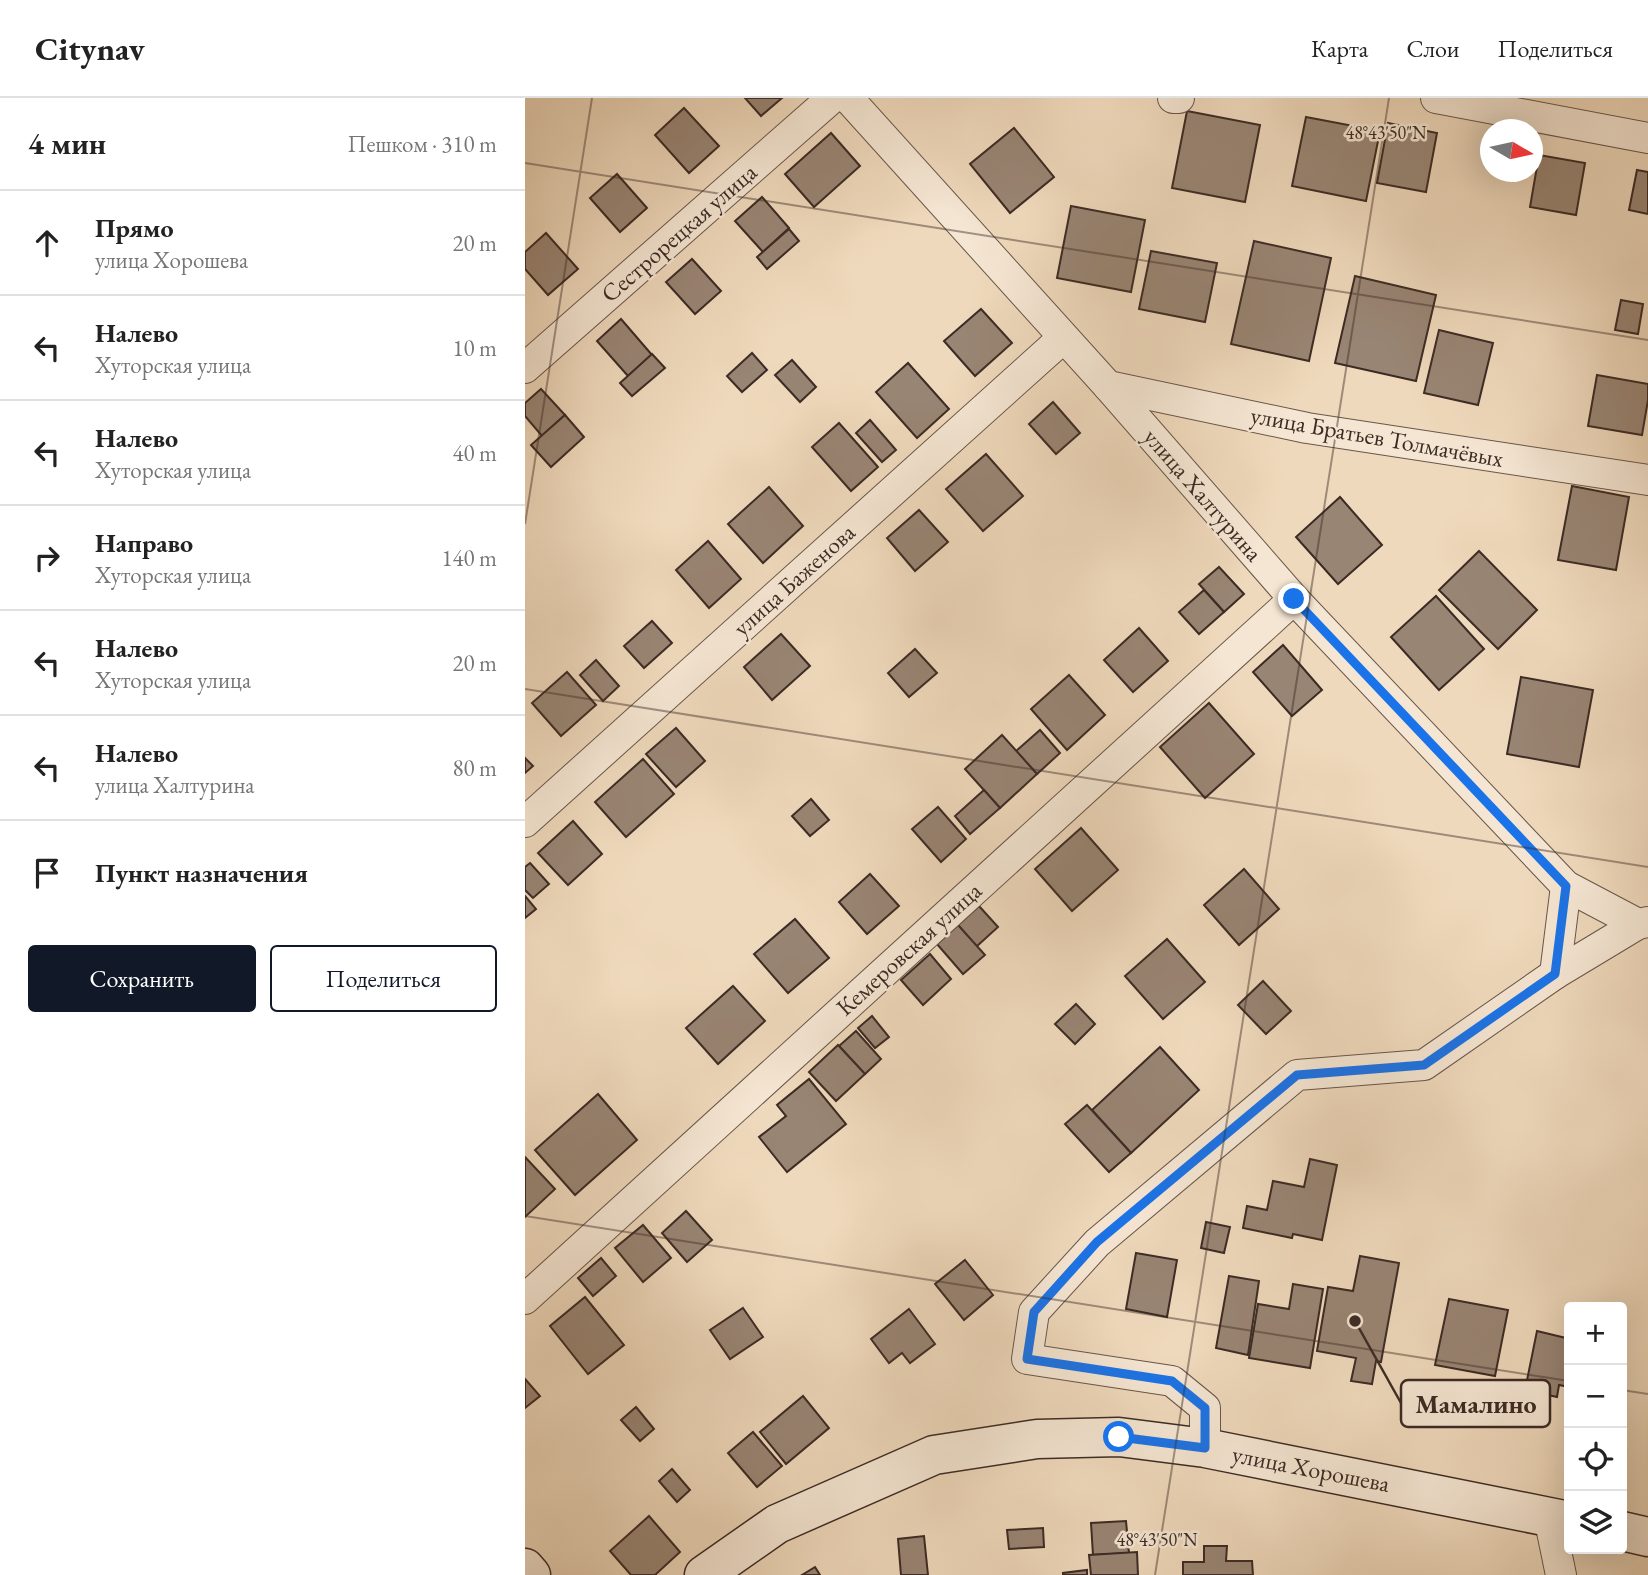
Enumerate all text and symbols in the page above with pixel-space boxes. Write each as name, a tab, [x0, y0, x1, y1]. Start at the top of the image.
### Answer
text: Citynav	[35, 27, 145, 70]
text: Карта	[1311, 33, 1368, 64]
text: Слои	[1406, 33, 1460, 64]
text: Поделиться	[1498, 33, 1613, 64]
north arrow	[1480, 119, 1543, 182]
text: 48°43'50"N	[1346, 121, 1427, 144]
text: 4 мин	[28, 124, 106, 163]
text: Пешком · 310 m	[348, 129, 497, 159]
street label: Сестрорецкая улица	[594, 156, 763, 309]
text: Прямо	[95, 211, 174, 245]
icon: ahead	[28, 224, 66, 262]
text: 20 m	[452, 228, 497, 258]
text: улица Хорошева	[95, 245, 248, 275]
text: Налево	[95, 316, 178, 350]
icon: left	[28, 329, 66, 367]
text: 10 m	[452, 333, 497, 363]
text: Хуторская улица	[95, 350, 251, 380]
street label: улица Братьев Толмачёвых	[1248, 399, 1507, 474]
text: Налево	[95, 421, 178, 455]
street label: улица Халтурина	[1137, 422, 1270, 568]
icon: left	[28, 434, 66, 472]
text: 40 m	[452, 438, 497, 468]
text: Хуторская улица	[95, 455, 251, 485]
street label: улица Баженова	[726, 516, 862, 643]
text: Направо	[95, 526, 193, 560]
icon: right	[28, 539, 66, 577]
text: 140 m	[441, 543, 497, 573]
text: Хуторская улица	[95, 560, 251, 590]
route end	[1278, 583, 1309, 614]
text: Налево	[95, 631, 178, 665]
icon: left	[28, 644, 66, 682]
text: 20 m	[452, 648, 497, 678]
text: Хуторская улица	[95, 665, 251, 695]
text: Налево	[95, 736, 178, 770]
icon: left	[28, 749, 66, 787]
text: 80 m	[452, 753, 497, 783]
text: улица Халтурина	[95, 770, 255, 800]
icon: arrive	[28, 854, 66, 892]
text: Пункт назначения	[95, 856, 308, 890]
street label: Кемеровская улица	[829, 875, 988, 1022]
button: Сохранить	[28, 945, 256, 1012]
button: Поделиться	[270, 945, 497, 1012]
map controls	[1564, 1302, 1627, 1554]
button: +	[1564, 1302, 1627, 1365]
button: −	[1564, 1365, 1627, 1428]
callout: Мамалино	[1401, 1380, 1550, 1427]
text: Мамалино	[1415, 1387, 1537, 1421]
route start	[1103, 1421, 1134, 1452]
button: locate	[1564, 1428, 1627, 1491]
street label: улица Хорошева	[1230, 1438, 1393, 1499]
button: layers	[1564, 1491, 1627, 1554]
text: 48°43'50"N	[1117, 1528, 1198, 1551]

